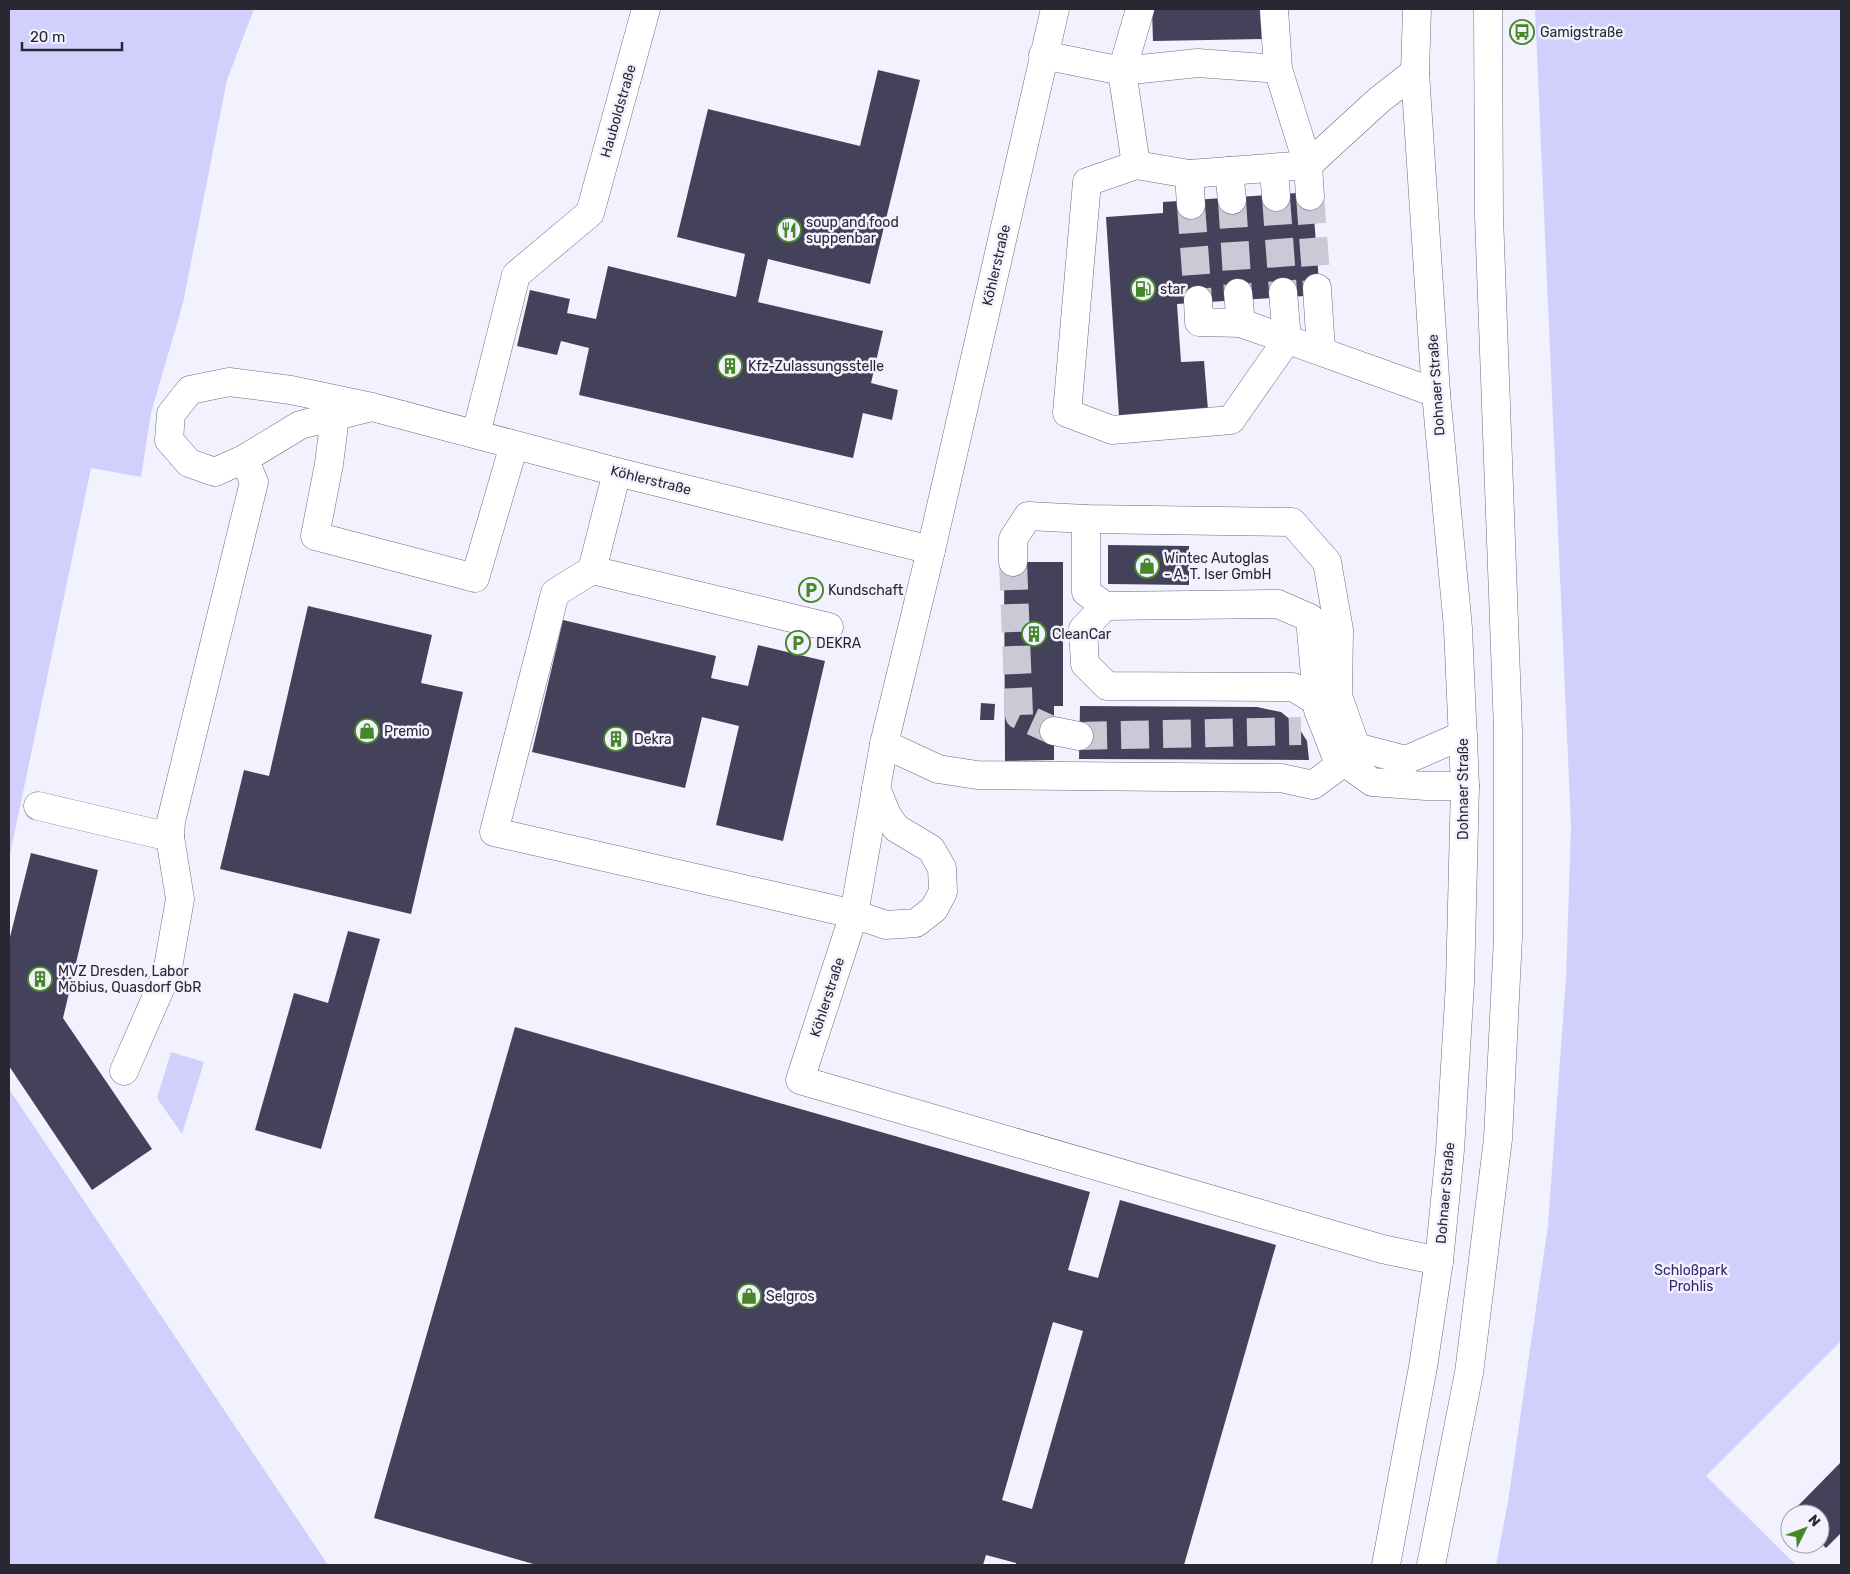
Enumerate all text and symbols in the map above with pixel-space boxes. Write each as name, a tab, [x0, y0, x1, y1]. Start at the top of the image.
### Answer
bus stop icon: Gamigstraße	[1509, 19, 1535, 45]
scale bar	[22, 20, 122, 52]
place label: Gamigstraße	[1540, 24, 1623, 41]
text: 20 m	[30, 28, 65, 46]
street label: Hauboldstraße	[597, 63, 640, 160]
place label: soup and food suppenbar	[806, 214, 899, 247]
restaurant icon: soup and food suppenbar	[776, 217, 802, 243]
street label: Köhlerstraße	[979, 223, 1014, 307]
fuel station icon: star	[1130, 276, 1156, 302]
place label: star	[1160, 281, 1186, 298]
street label: Dohnaer Straße	[1424, 333, 1449, 436]
building icon: Kfz-Zulassungsstelle	[717, 353, 743, 379]
place label: Kfz-Zulassungsstelle	[748, 358, 884, 375]
street label: Köhlerstraße	[609, 462, 693, 499]
place label: Wintec Autoglas - A. T. Iser GmbH	[1164, 550, 1272, 583]
shop icon: Wintec Autoglas - A. T. Iser GmbH	[1134, 553, 1160, 579]
parking icon: Kundschaft	[798, 577, 824, 603]
place label: Kundschaft	[828, 582, 904, 599]
building icon: CleanCar	[1021, 621, 1047, 647]
place label: CleanCar	[1052, 626, 1112, 643]
parking icon: DEKRA	[785, 630, 811, 656]
place label: DEKRA	[816, 635, 862, 652]
shop icon: Premio	[354, 718, 380, 744]
place label: Premio	[384, 723, 430, 740]
building icon: Dekra	[603, 726, 629, 752]
place label: Dekra	[634, 731, 672, 748]
street label: Dohnaer Straße	[1455, 738, 1472, 840]
street label: Köhlerstraße	[807, 955, 848, 1039]
place label: MVZ Dresden, Labor Möbius, Quasdorf GbR	[58, 963, 201, 996]
building icon: MVZ Dresden, Labor Möbius, Quasdorf GbR	[27, 966, 53, 992]
street label: Dohnaer Straße	[1433, 1141, 1458, 1245]
park label: Schloßpark Prohlis	[1654, 1262, 1728, 1295]
shop icon: Selgros	[736, 1283, 762, 1309]
place label: Selgros	[766, 1288, 815, 1305]
north arrow	[1780, 1504, 1830, 1554]
text: N	[1805, 1511, 1824, 1530]

